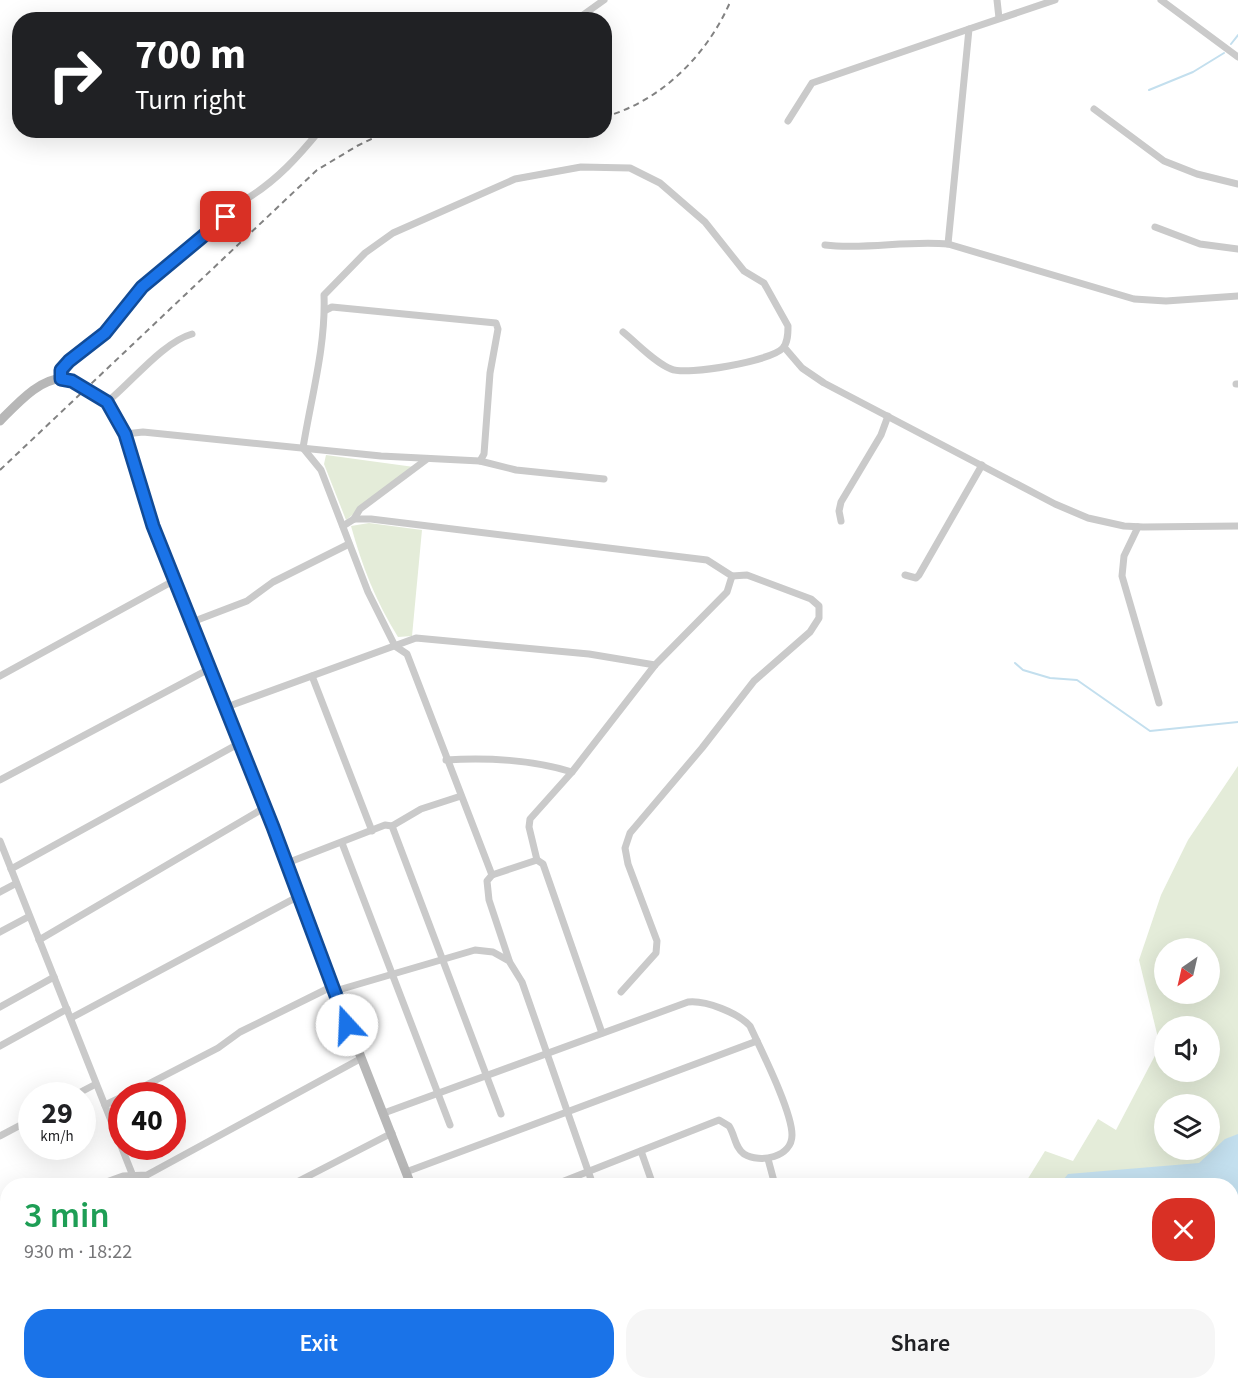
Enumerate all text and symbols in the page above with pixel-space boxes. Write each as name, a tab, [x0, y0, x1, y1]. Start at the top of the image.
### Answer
text: 700 m	[135, 25, 246, 85]
icon: right	[36, 36, 114, 114]
text: Turn right	[135, 81, 246, 120]
pin	[200, 191, 251, 242]
icon: arrive	[209, 200, 242, 233]
north arrow	[1154, 938, 1220, 1004]
map controls	[1154, 938, 1220, 1160]
position arrow	[315, 993, 379, 1057]
button: sound	[1154, 1016, 1220, 1082]
speed limit sign: 40	[108, 1082, 186, 1160]
text: 29	[41, 1092, 73, 1135]
button: layers	[1154, 1094, 1220, 1160]
text: km/h	[40, 1126, 74, 1147]
text: 3 min	[24, 1190, 110, 1241]
button: close	[1152, 1198, 1215, 1261]
text: 930 m · 18:22	[24, 1238, 132, 1266]
button: Exit	[24, 1309, 614, 1378]
button: Share	[626, 1309, 1215, 1378]

